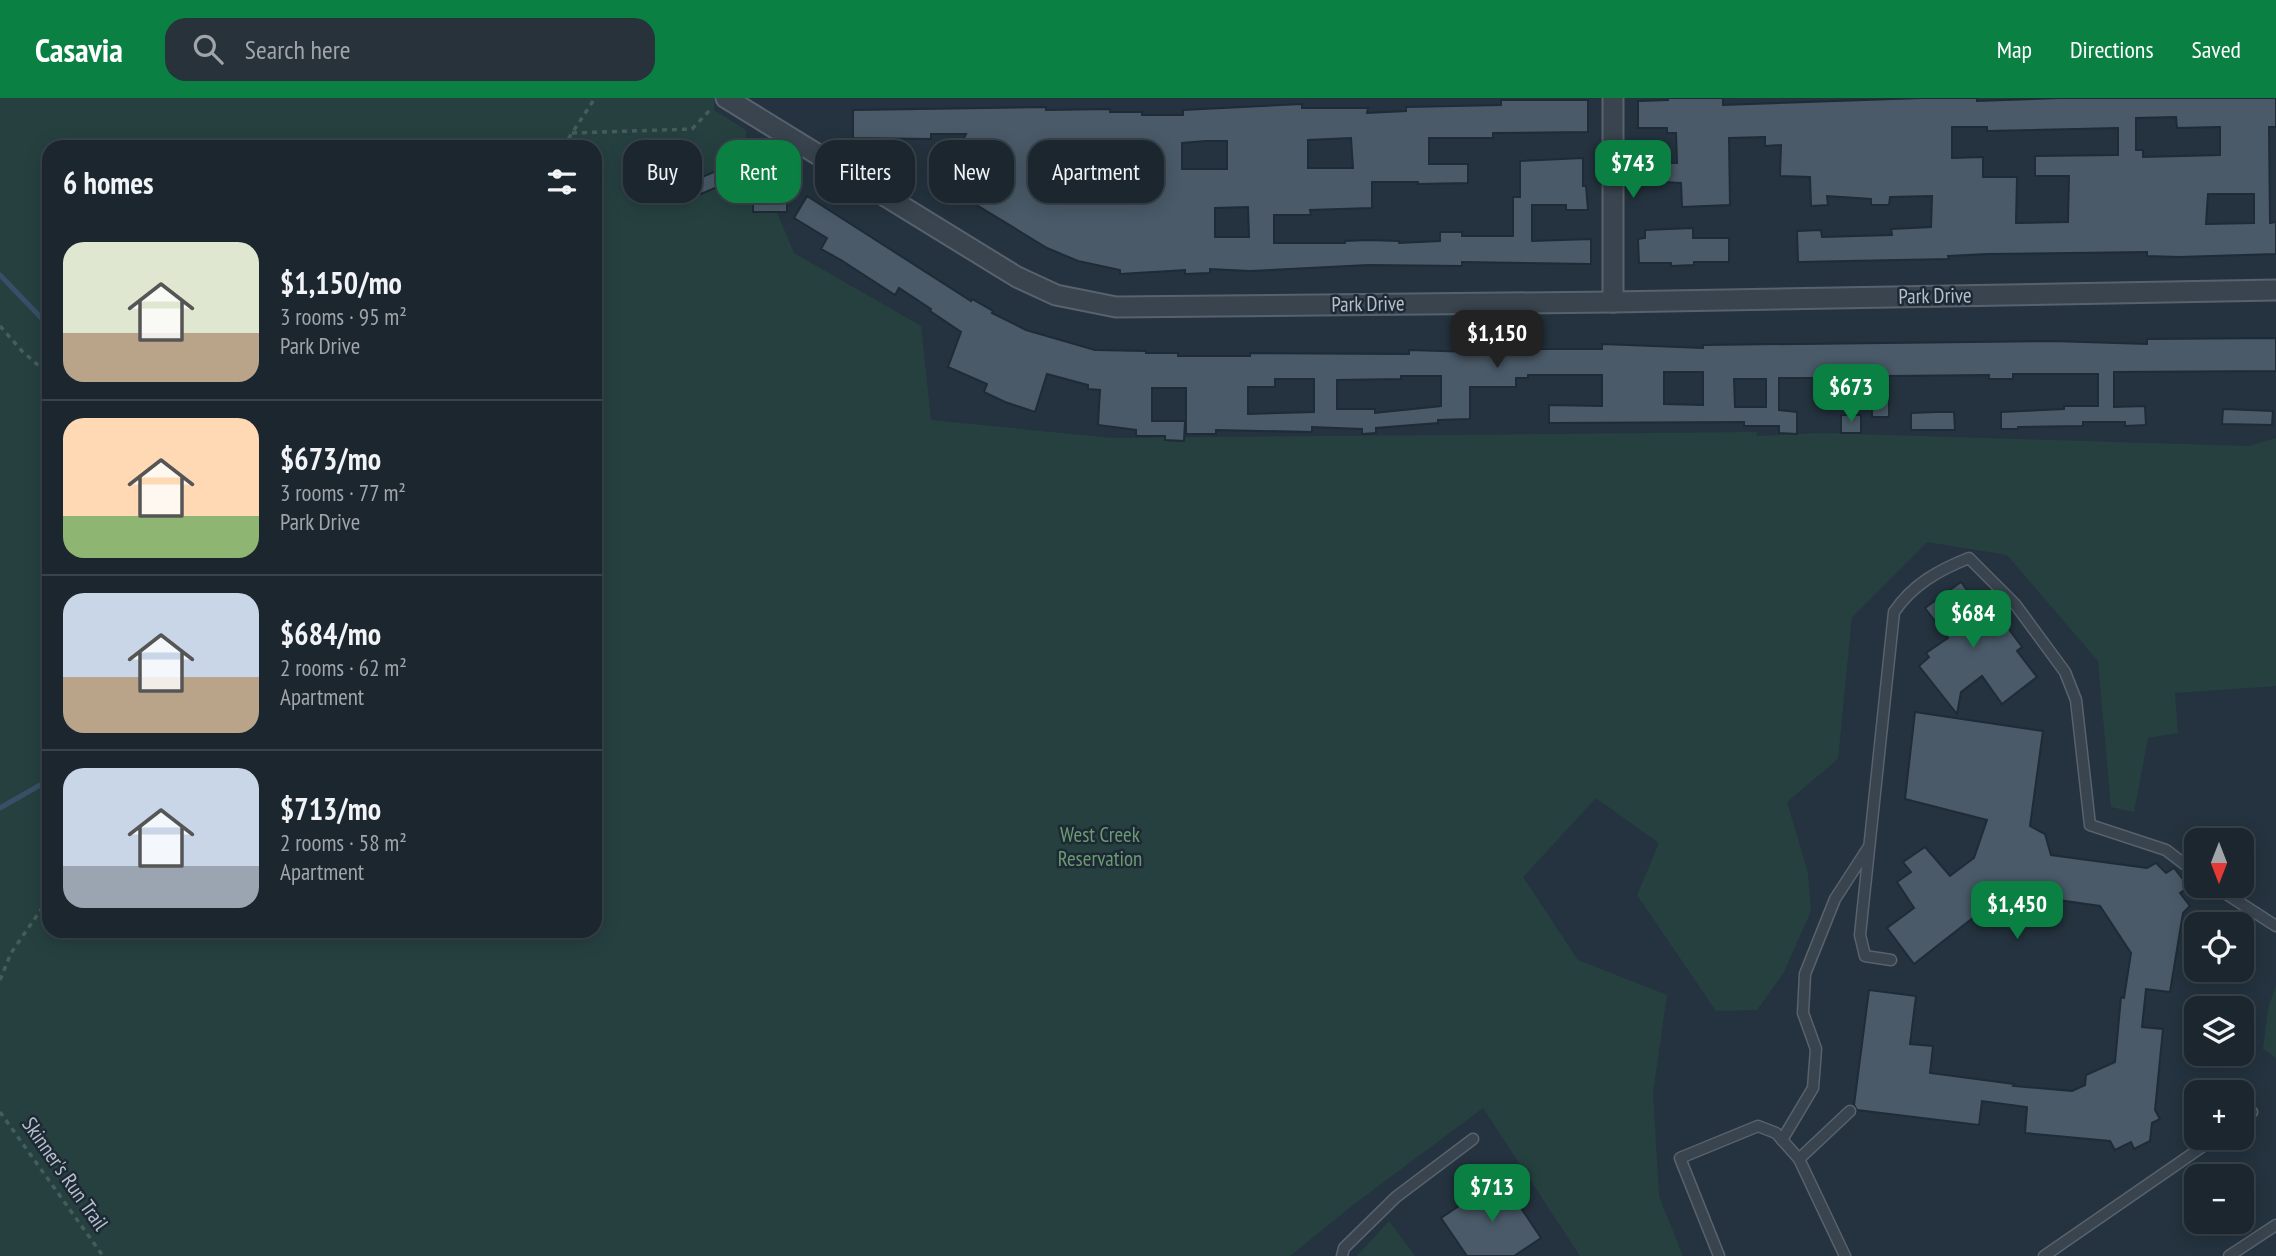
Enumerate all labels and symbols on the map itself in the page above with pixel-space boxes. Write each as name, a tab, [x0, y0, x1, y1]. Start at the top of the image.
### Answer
pin: $743	[1592, 140, 1674, 200]
street label: Park Drive	[1898, 281, 1972, 310]
street label: Park Drive	[1331, 289, 1405, 318]
pin: $1,150	[1440, 310, 1554, 370]
pin: $673	[1810, 364, 1892, 424]
pin: $684	[1932, 590, 2014, 650]
park label: West Creek Reservation	[1058, 821, 1142, 872]
north arrow	[2184, 828, 2254, 898]
pin: $1,450	[1960, 882, 2074, 941]
street label: Skinner's Run Trail	[16, 1112, 114, 1236]
pin: $713	[1451, 1164, 1533, 1224]

